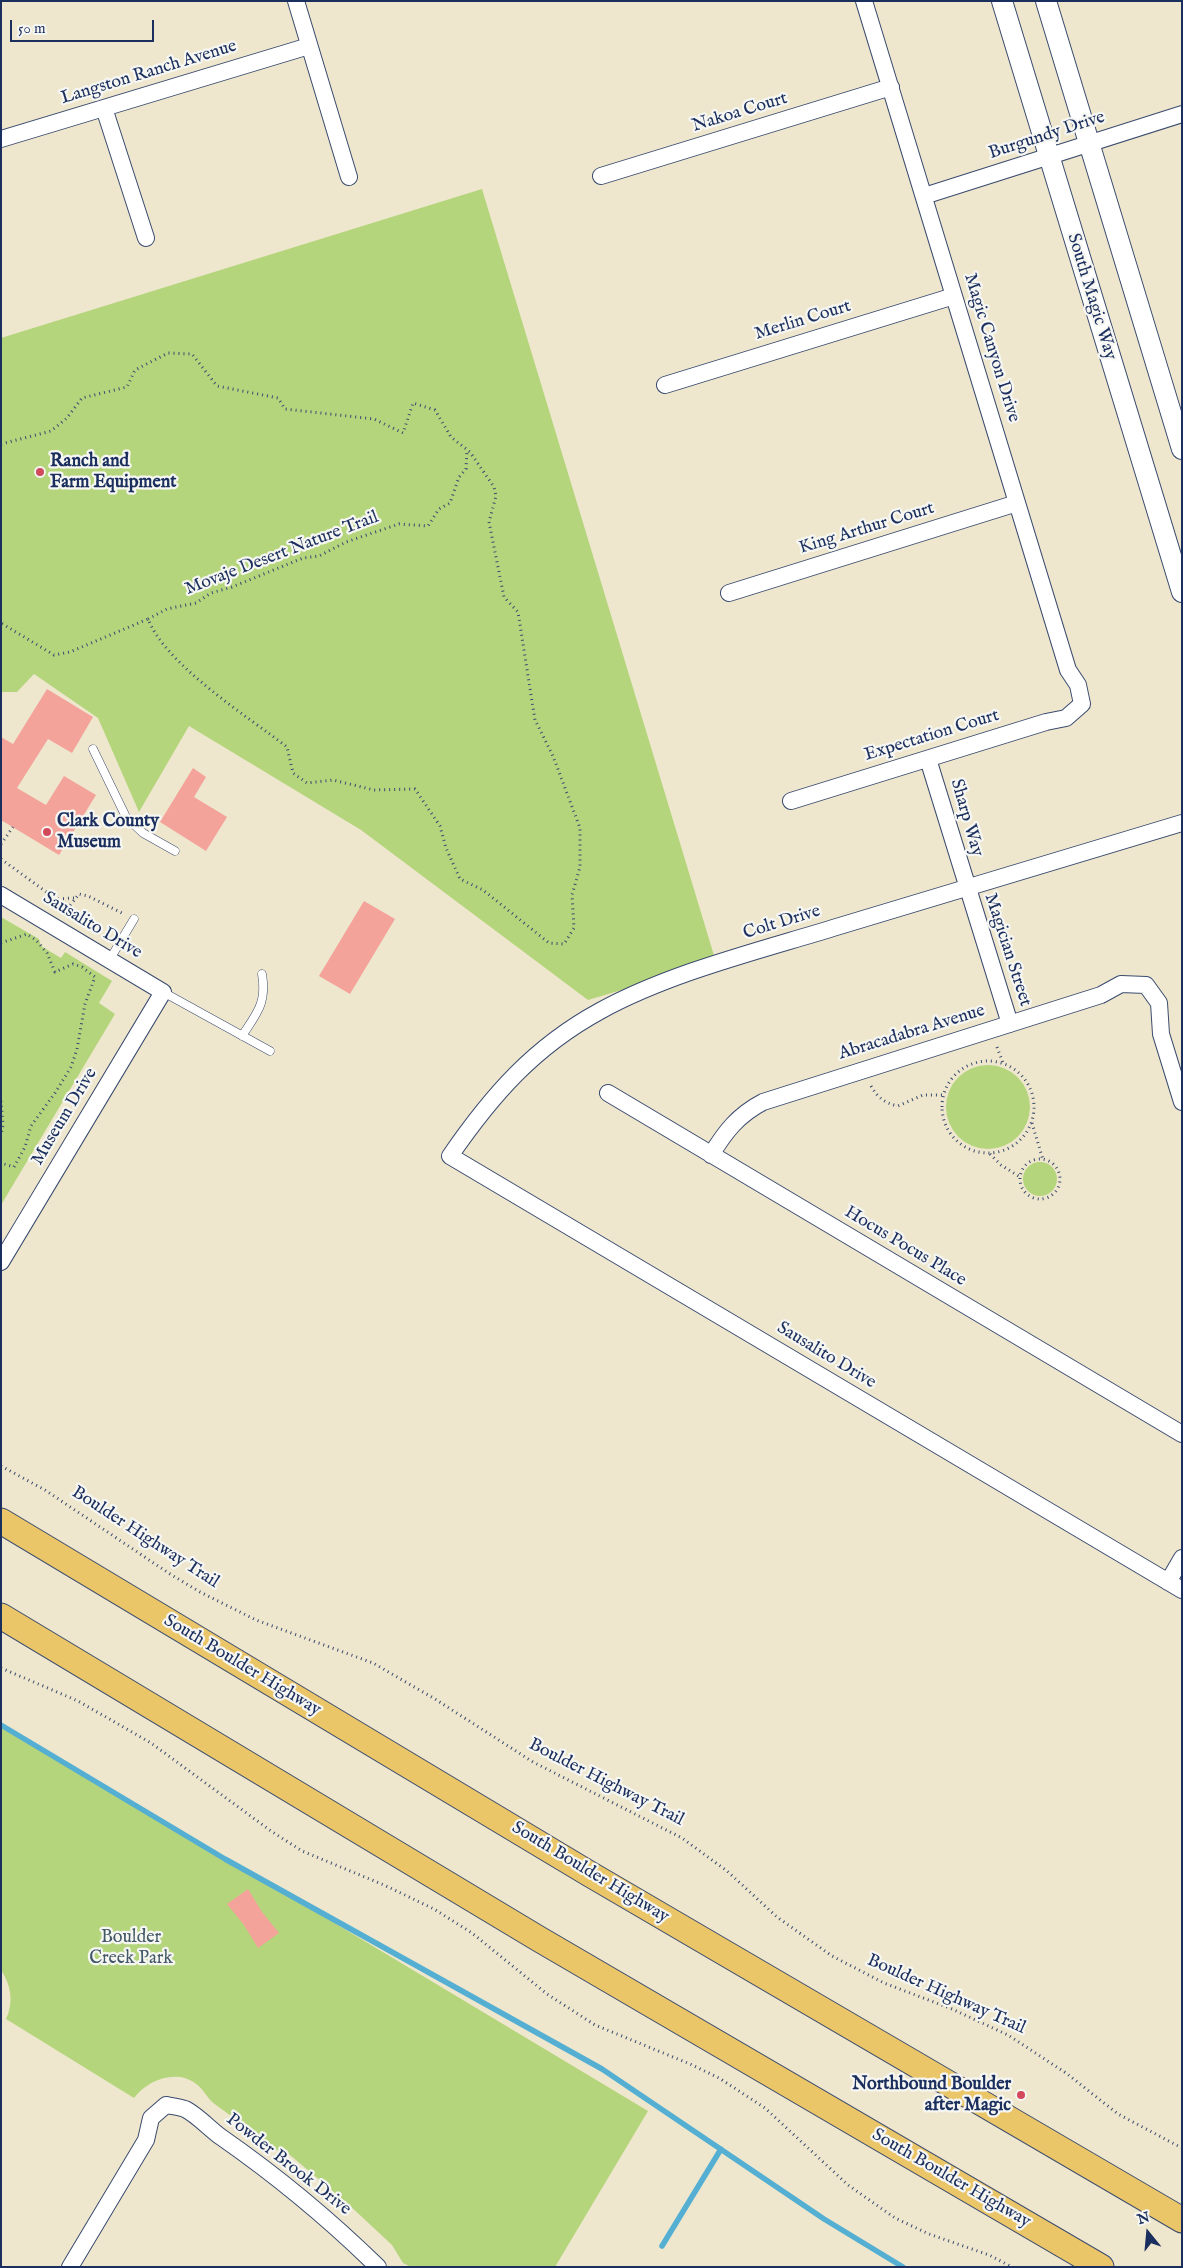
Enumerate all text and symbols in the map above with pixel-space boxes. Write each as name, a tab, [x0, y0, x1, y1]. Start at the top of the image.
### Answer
scale bar	[12, 10, 156, 42]
text: 50 m	[18, 19, 46, 38]
street label: Langston Ranch Avenue	[58, 36, 240, 110]
street label: Nakoa Court	[690, 88, 790, 138]
street label: Burgundy Drive	[986, 107, 1108, 165]
street label: South Magic Way	[1061, 231, 1121, 363]
street label: Magic Canyon Drive	[958, 271, 1024, 425]
street label: Merlin Court	[752, 296, 854, 346]
place label: Ranch and Farm Equipment	[50, 451, 176, 494]
marker: Ranch and Farm Equipment	[34, 466, 46, 478]
street label: King Arthur Court	[797, 498, 937, 560]
street label: Movaje Desert Nature Trail	[182, 507, 382, 601]
street label: Expectation Court	[862, 705, 1002, 767]
street label: Sharp Way	[945, 777, 987, 859]
place label: Clark County Museum	[57, 811, 159, 854]
marker: Clark County Museum	[41, 826, 53, 838]
street label: Sausalito Drive	[39, 888, 145, 964]
street label: Magician Street	[979, 891, 1035, 1009]
street label: Colt Drive	[741, 901, 823, 945]
street label: Abracadabra Avenue	[836, 1000, 988, 1066]
street label: Museum Drive	[27, 1064, 103, 1170]
street label: Hocus Pocus Place	[840, 1202, 970, 1292]
street label: Sausalito Drive	[773, 1318, 879, 1394]
street label: Boulder Highway Trail	[67, 1482, 223, 1594]
street label: South Boulder Highway	[159, 1610, 325, 1722]
street label: Boulder Highway Trail	[525, 1734, 687, 1832]
street label: South Boulder Highway	[507, 1817, 673, 1929]
park label: Boulder Creek Park	[89, 1927, 173, 1970]
street label: Boulder Highway Trail	[863, 1950, 1029, 2040]
place label: Northbound Boulder after Magic	[852, 2074, 1011, 2116]
marker: Northbound Boulder after Magic	[1015, 2089, 1027, 2101]
street label: Powder Brook Drive	[221, 2109, 355, 2221]
street label: South Boulder Highway	[868, 2125, 1034, 2233]
north arrow	[1123, 2208, 1173, 2258]
text: N	[1135, 2208, 1152, 2229]

